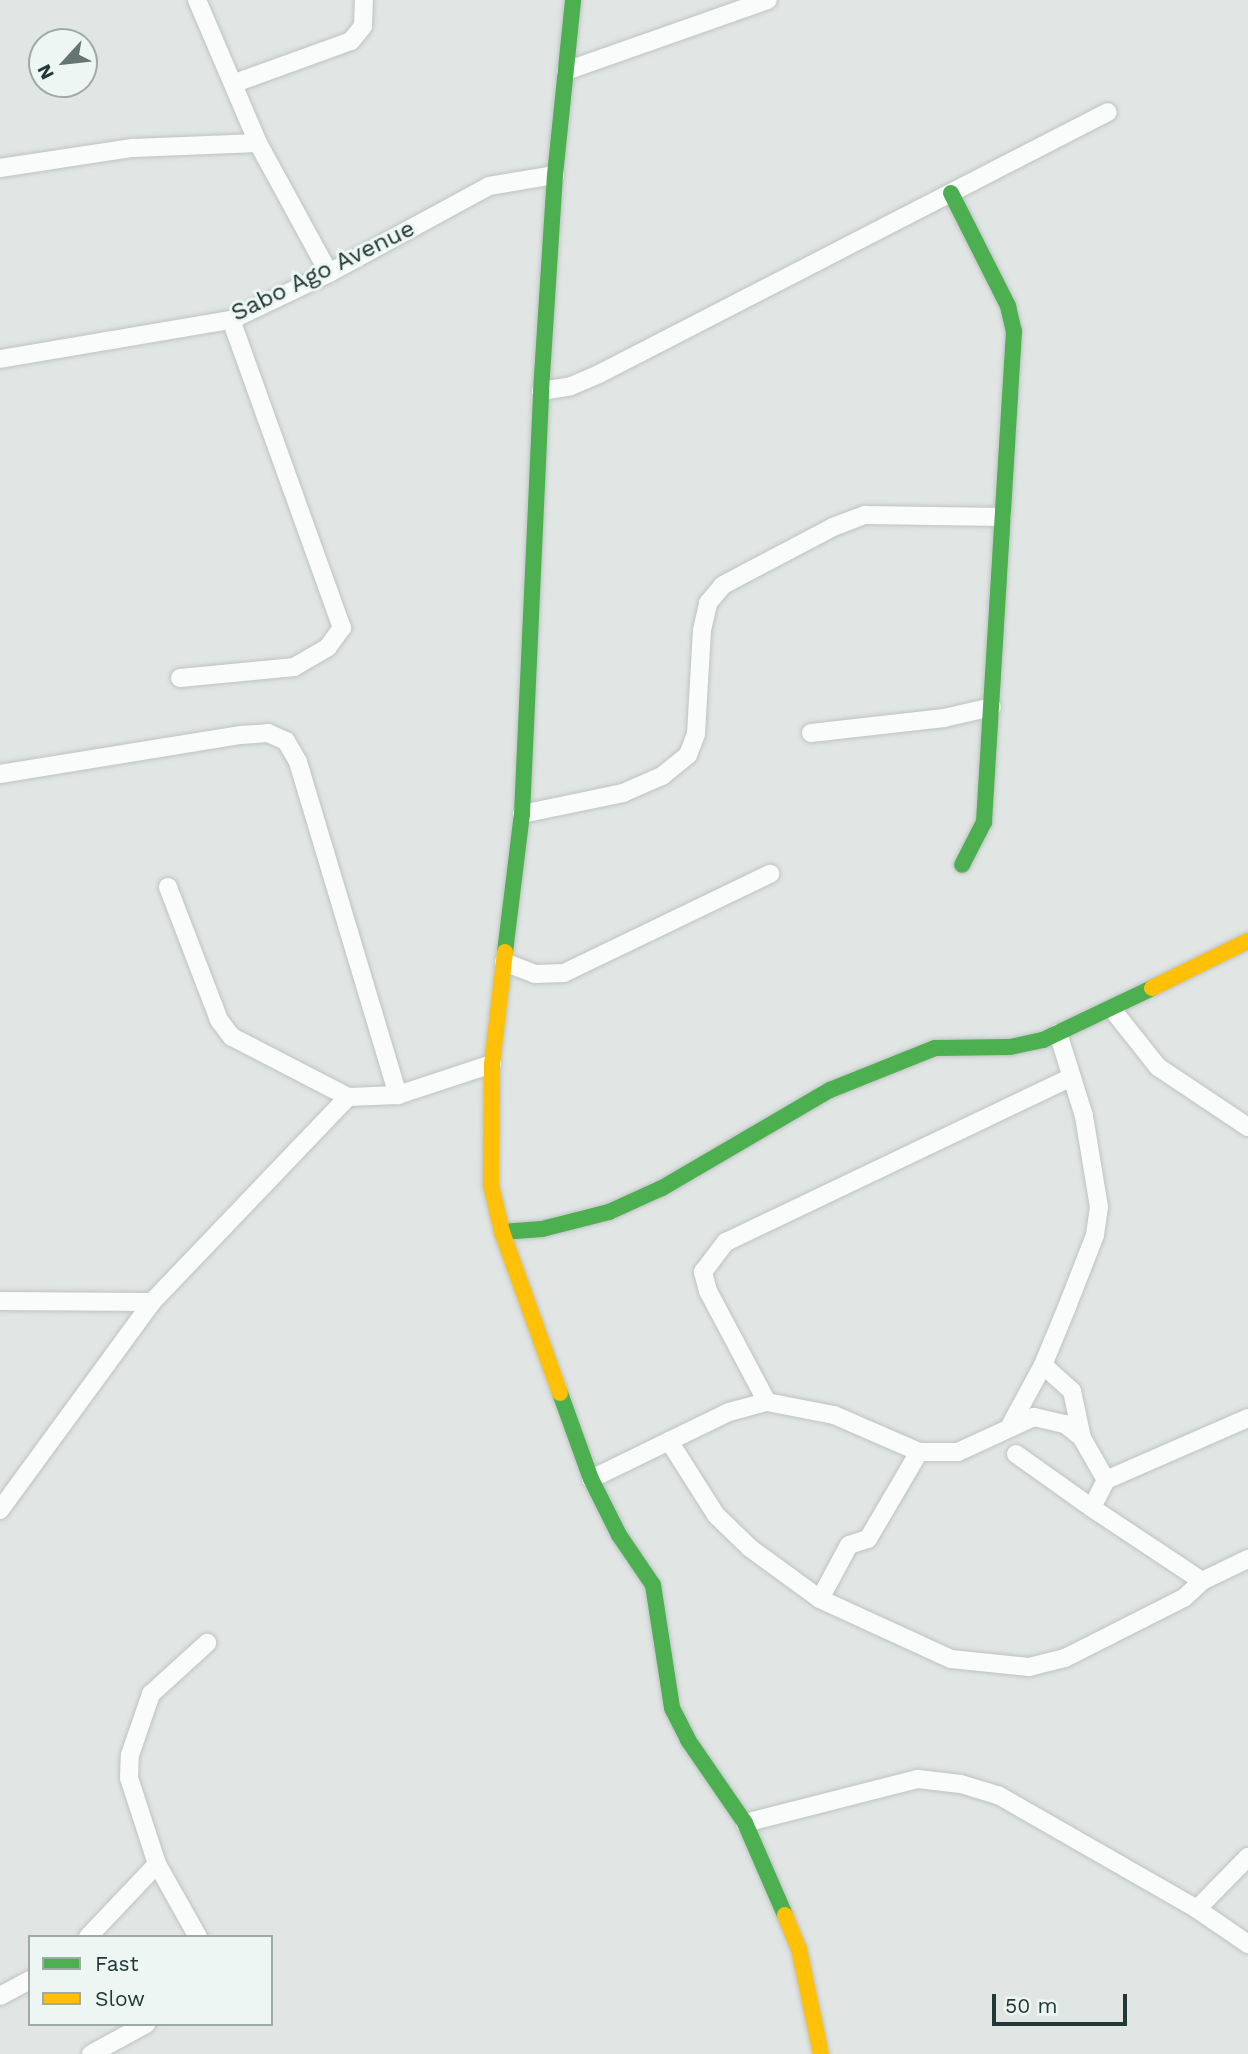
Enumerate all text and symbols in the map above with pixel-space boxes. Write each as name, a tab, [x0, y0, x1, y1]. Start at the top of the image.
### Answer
north arrow	[28, 28, 98, 98]
text: N	[32, 60, 59, 83]
street label: Sabo Ago Avenue	[226, 214, 420, 328]
legend	[28, 1935, 273, 2026]
text: Fast	[95, 1951, 139, 1976]
scale bar	[996, 1980, 1131, 2024]
text: Slow	[95, 1986, 145, 2011]
text: 50 m	[1005, 1993, 1057, 2018]

